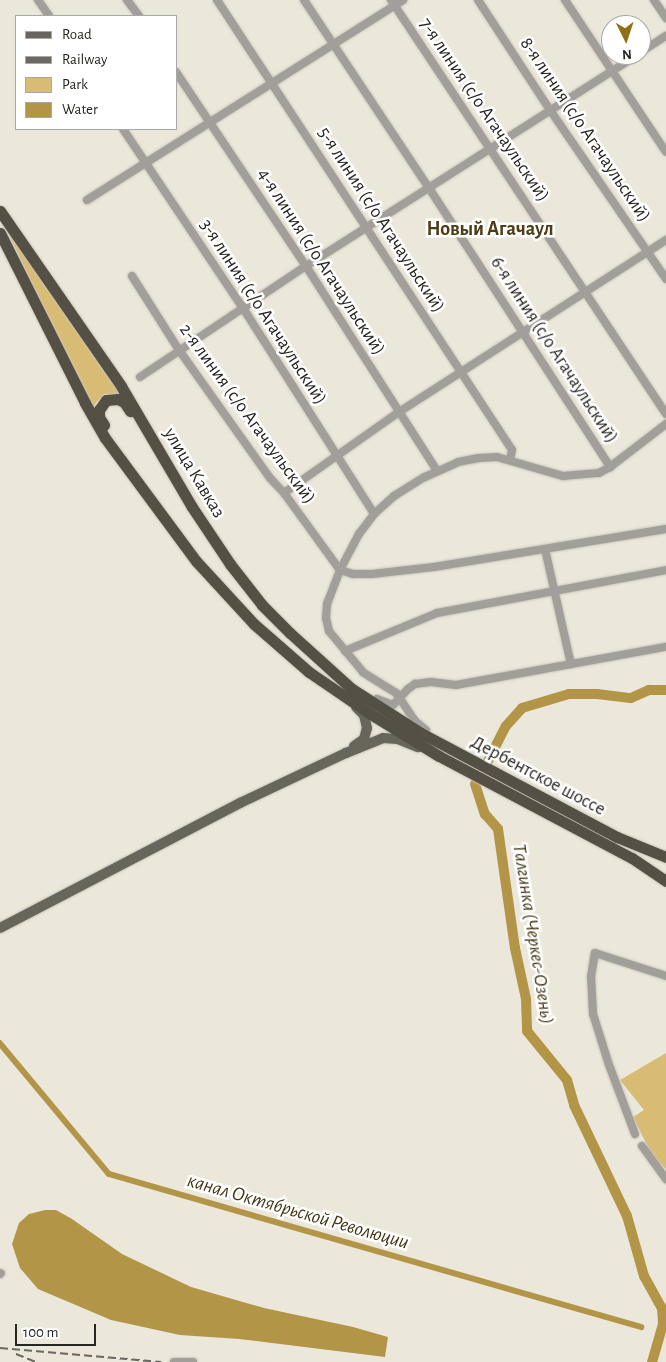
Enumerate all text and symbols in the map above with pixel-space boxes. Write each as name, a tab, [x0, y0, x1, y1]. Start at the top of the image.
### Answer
street label: 7-я линия (с/о Агачаульский)	[414, 14, 554, 206]
legend	[15, 15, 178, 130]
north arrow	[601, 15, 651, 65]
text: Road	[62, 27, 92, 42]
street label: 8-я линия (с/о Агачаульский)	[515, 33, 655, 227]
text: N	[622, 47, 632, 61]
text: Railway	[62, 52, 107, 67]
text: Park	[62, 77, 88, 92]
text: Water	[62, 102, 98, 117]
street label: 5-я линия (с/о Агачаульский)	[312, 123, 450, 317]
street label: 4-я линия (с/о Агачаульский)	[252, 164, 390, 360]
street label: 3-я линия (с/о Агачаульский)	[194, 215, 332, 409]
district label: Новый Агачаул	[426, 217, 554, 241]
street label: 6-я линия (с/о Агачаульский)	[485, 252, 623, 448]
street label: 2-я линия (с/о Агачаульский)	[174, 319, 320, 509]
street label: улица Кавказ	[158, 424, 230, 522]
street label: Дербентское шоссе	[467, 731, 609, 821]
water label: Талгинка (Черкес-Озень)	[507, 842, 559, 1026]
water label: канал Октябрьской Революции	[185, 1169, 411, 1255]
scale bar	[18, 1314, 99, 1346]
text: 100 m	[23, 1325, 58, 1340]

